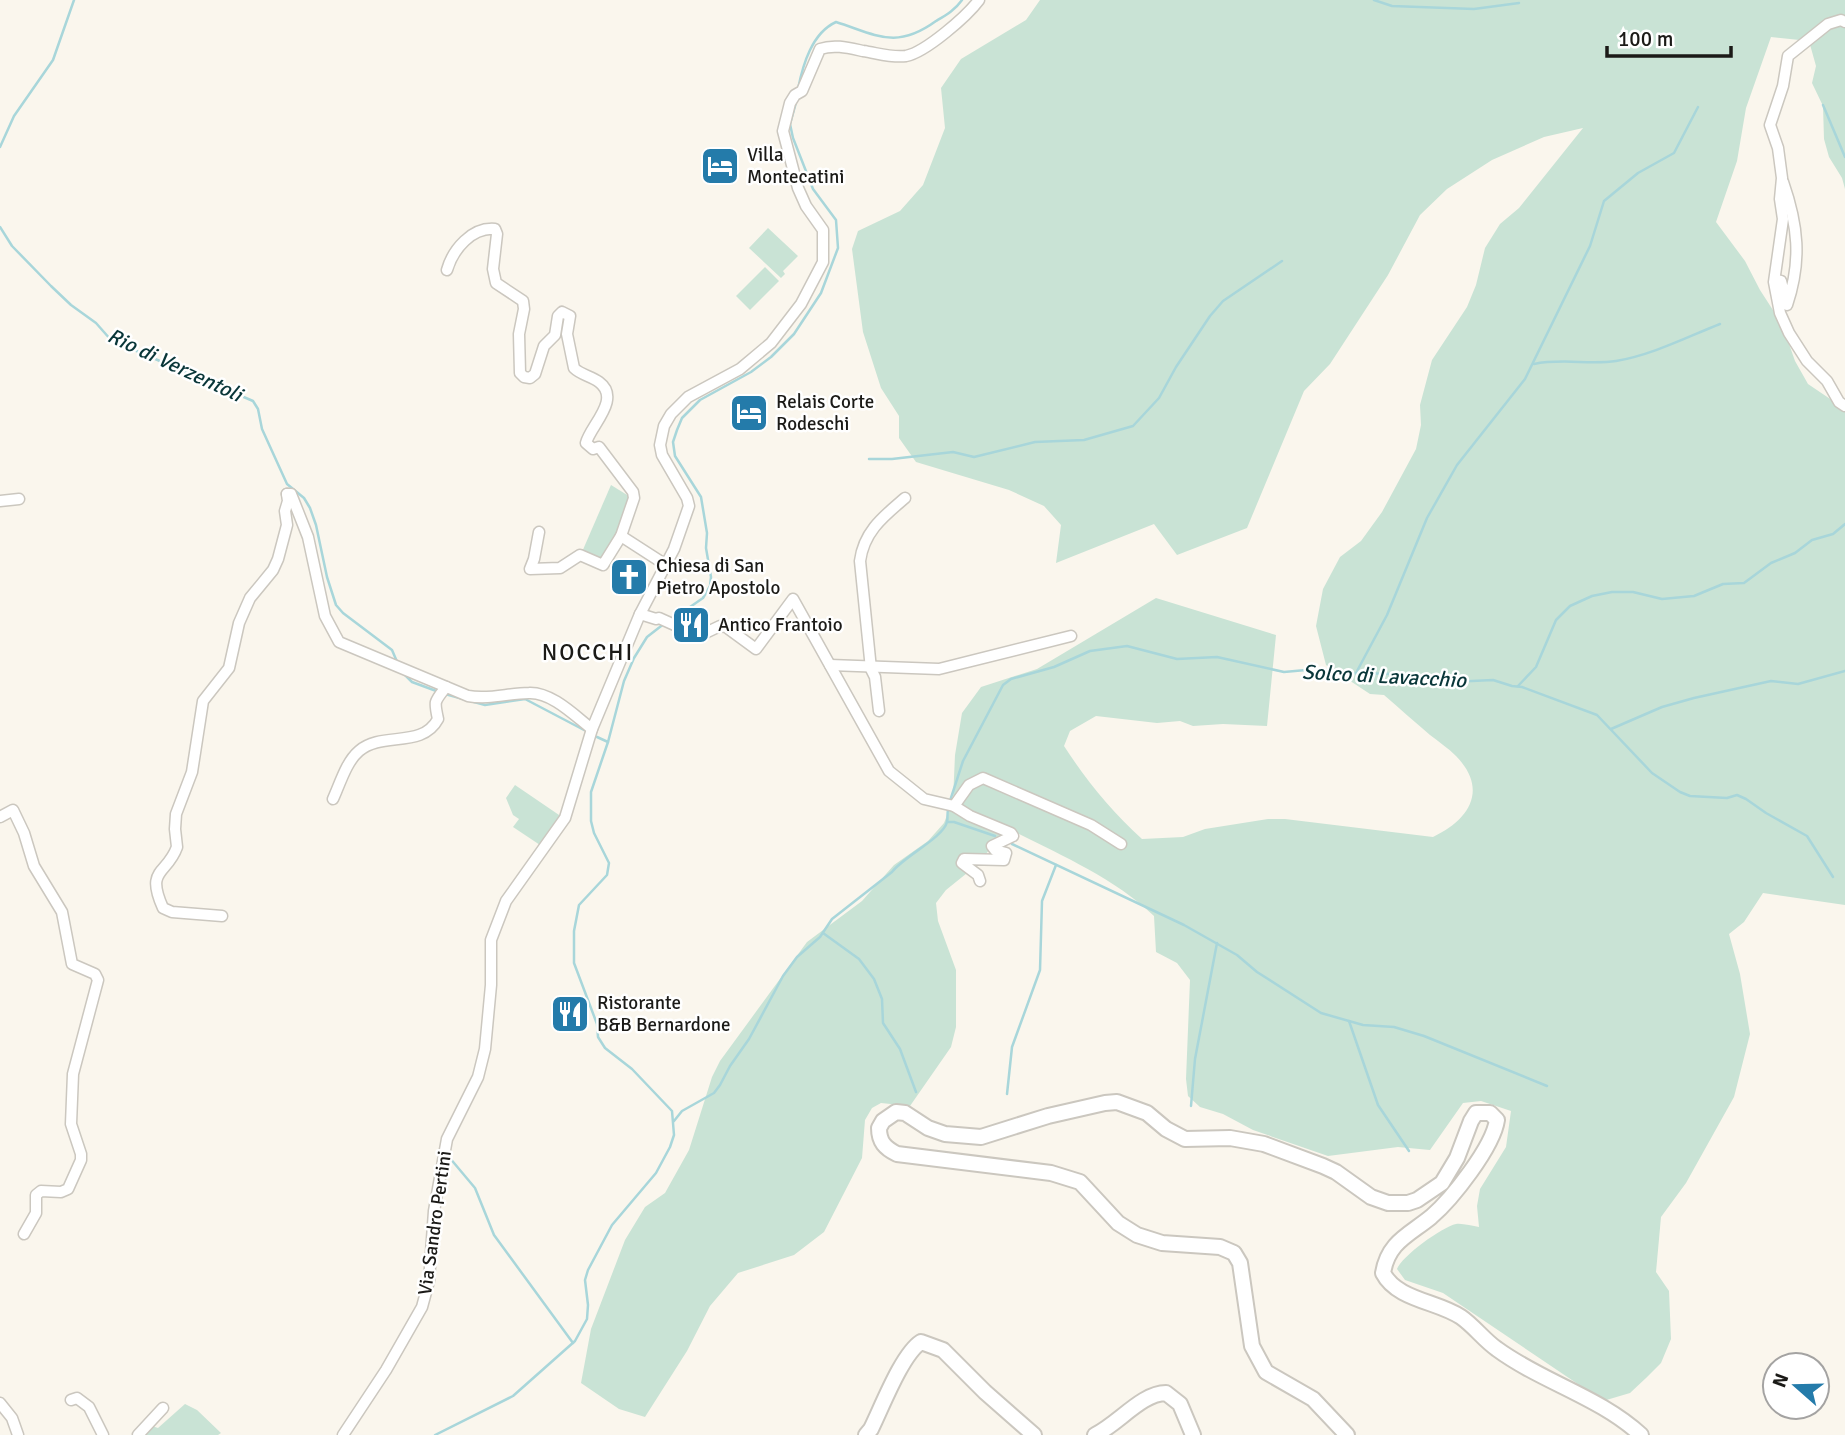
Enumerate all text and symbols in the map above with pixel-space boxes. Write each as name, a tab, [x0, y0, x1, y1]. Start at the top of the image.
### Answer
scale bar	[1607, 14, 1731, 58]
text: 100 m	[1618, 26, 1673, 52]
place label: Villa Montecatini	[747, 143, 844, 189]
hotel icon: Villa Montecatini	[699, 145, 741, 187]
water label: Rio di Verzentoli	[104, 322, 249, 408]
place label: Relais Corte Rodeschi	[776, 390, 874, 436]
hotel icon: Relais Corte Rodeschi	[728, 392, 770, 434]
place label: Chiesa di San Pietro Apostolo	[656, 554, 780, 600]
church icon: Chiesa di San Pietro Apostolo	[608, 556, 650, 598]
restaurant icon: Antico Frantoio	[670, 604, 712, 646]
place label: Antico Frantoio	[718, 613, 843, 637]
district label: NOCCHI	[542, 638, 634, 667]
water label: Solco di Lavacchio	[1301, 659, 1468, 693]
place label: Ristorante B&B Bernardone	[597, 991, 731, 1037]
restaurant icon: Ristorante B&B Bernardone	[549, 993, 591, 1035]
street label: Via Sandro Pertini	[413, 1149, 457, 1297]
north arrow	[1761, 1351, 1831, 1421]
text: N	[1767, 1370, 1795, 1391]

